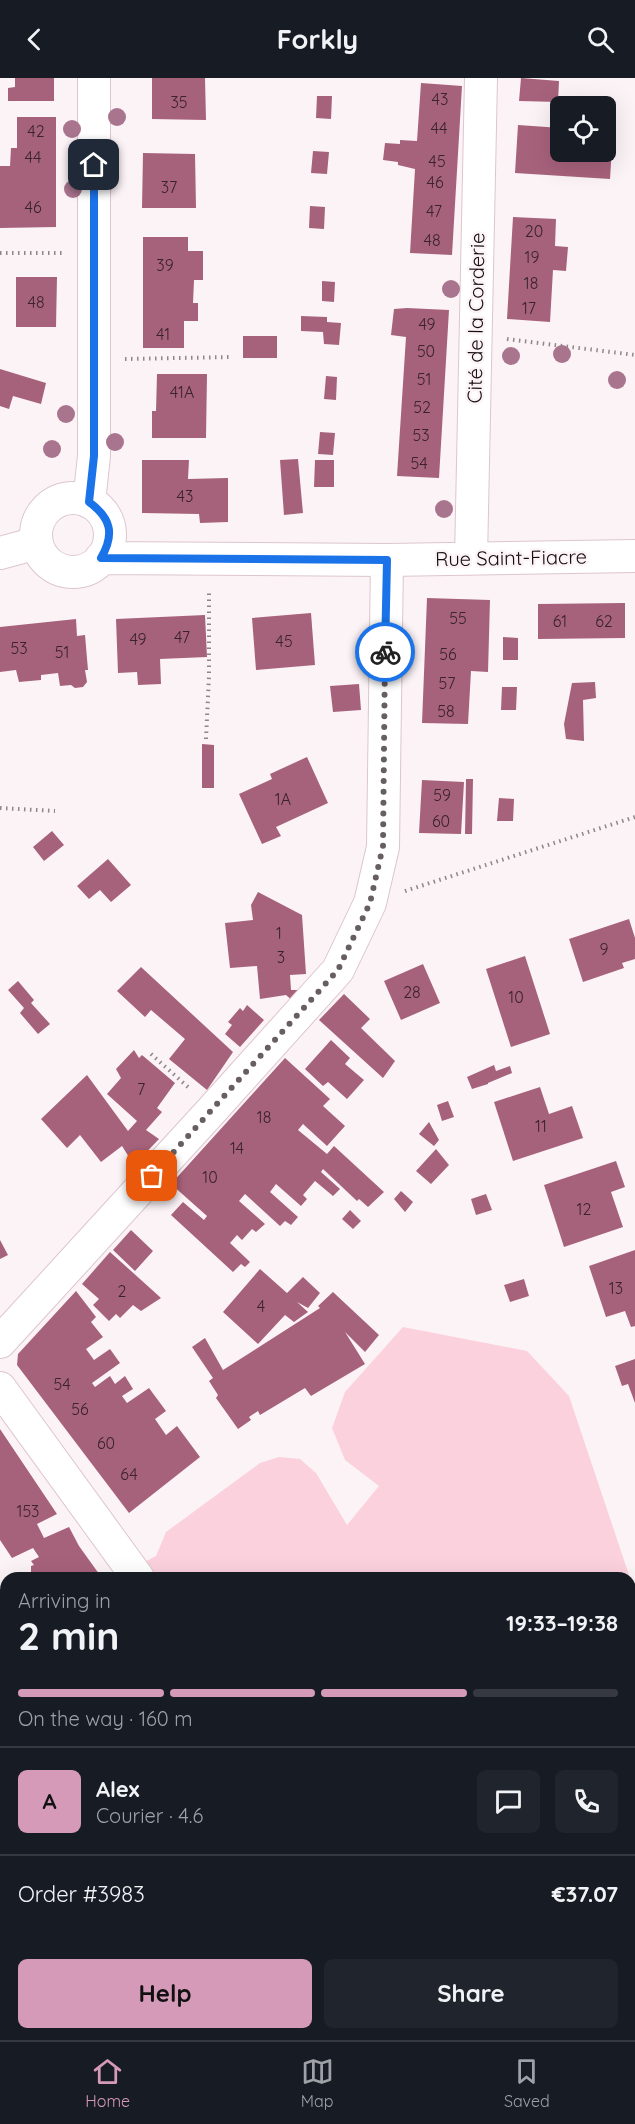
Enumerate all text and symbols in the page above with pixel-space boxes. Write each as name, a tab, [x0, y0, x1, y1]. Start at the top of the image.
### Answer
text: Forkly	[277, 22, 358, 56]
icon: back	[18, 23, 51, 56]
icon: search	[584, 23, 617, 56]
house number: 43	[432, 89, 448, 109]
house number: 35	[170, 92, 188, 112]
map controls	[550, 96, 616, 162]
button: locate	[550, 96, 616, 162]
house number: 44	[431, 118, 447, 138]
house number: 42	[27, 121, 45, 141]
pin	[68, 139, 119, 190]
house number: 44	[25, 147, 41, 167]
icon: home	[77, 148, 110, 181]
house number: 45	[428, 151, 446, 171]
house number: 46	[426, 172, 444, 192]
house number: 37	[161, 177, 177, 197]
house number: 46	[24, 197, 42, 217]
house number: 47	[426, 201, 442, 221]
house number: 20	[525, 221, 543, 241]
house number: 48	[423, 230, 441, 250]
street label: Cité de la Corderie	[462, 232, 489, 404]
house number: 19	[525, 247, 539, 267]
house number: 39	[156, 255, 174, 275]
house number: 18	[524, 273, 538, 293]
house number: 48	[27, 292, 45, 312]
house number: 17	[522, 298, 536, 318]
house number: 49	[418, 314, 436, 334]
house number: 41	[156, 324, 170, 344]
house number: 50	[417, 341, 435, 361]
house number: 51	[417, 369, 431, 389]
house number: 41A	[170, 382, 194, 402]
house number: 52	[413, 397, 431, 417]
house number: 53	[412, 425, 430, 445]
house number: 54	[410, 453, 428, 473]
house number: 43	[177, 486, 193, 506]
street label: Rue Saint-Fiacre	[435, 544, 587, 571]
house number: 55	[449, 608, 467, 628]
house number: 61	[553, 611, 567, 631]
house number: 62	[595, 611, 613, 631]
courier	[355, 622, 415, 682]
house number: 47	[174, 627, 190, 647]
house number: 49	[129, 629, 147, 649]
house number: 45	[275, 631, 293, 651]
icon: bike	[369, 636, 402, 669]
house number: 53	[10, 638, 28, 658]
house number: 51	[55, 642, 69, 662]
house number: 56	[439, 644, 457, 664]
house number: 57	[439, 673, 455, 693]
house number: 58	[437, 701, 455, 721]
house number: 59	[433, 785, 451, 805]
house number: 1A	[275, 789, 291, 809]
house number: 60	[432, 811, 450, 831]
house number: 1	[276, 923, 282, 943]
house number: 9	[600, 939, 609, 959]
house number: 3	[277, 947, 285, 967]
house number: 28	[403, 982, 421, 1002]
house number: 10	[508, 987, 524, 1007]
house number: 7	[137, 1079, 145, 1099]
house number: 18	[257, 1107, 271, 1127]
house number: 11	[535, 1116, 547, 1136]
house number: 14	[230, 1138, 244, 1158]
pin	[126, 1150, 177, 1201]
icon: bag	[135, 1159, 168, 1192]
house number: 10	[202, 1167, 218, 1187]
house number: 12	[577, 1199, 592, 1219]
house number: 13	[609, 1278, 623, 1298]
house number: 2	[118, 1281, 127, 1301]
house number: 4	[257, 1296, 265, 1316]
house number: 54	[53, 1374, 71, 1394]
house number: 56	[71, 1399, 89, 1419]
house number: 60	[97, 1433, 115, 1453]
house number: 64	[120, 1464, 138, 1484]
house number: 153	[16, 1501, 40, 1521]
text: Arriving in	[18, 1588, 111, 1613]
text: 19:33–19:38	[506, 1609, 618, 1637]
text: 2 min	[18, 1611, 120, 1660]
text: On the way · 160 m	[18, 1706, 192, 1731]
button: chat	[477, 1770, 540, 1833]
button: phone	[555, 1770, 618, 1833]
text: Alex	[96, 1775, 139, 1803]
text: A	[42, 1787, 57, 1815]
text: Courier · 4.6	[96, 1803, 203, 1828]
text: Order #3983	[18, 1880, 145, 1908]
text: €37.07	[552, 1880, 618, 1908]
button: Help	[18, 1959, 312, 2028]
button: Share	[324, 1959, 618, 2028]
tab: Home	[85, 2055, 130, 2111]
tab: Map	[301, 2055, 334, 2111]
tab: Saved	[504, 2055, 550, 2111]

